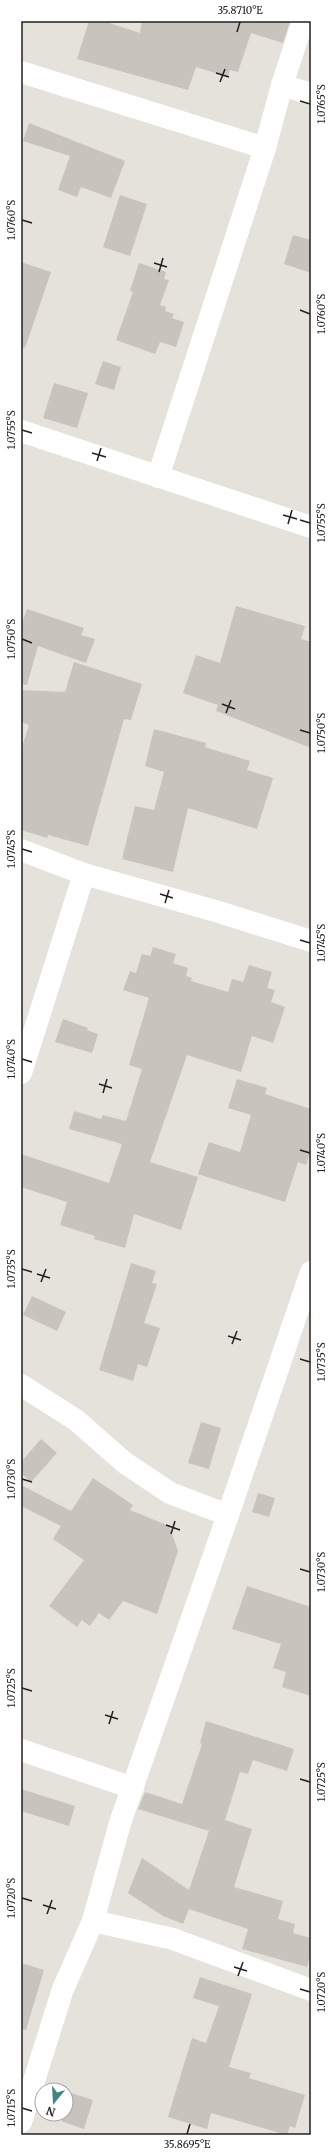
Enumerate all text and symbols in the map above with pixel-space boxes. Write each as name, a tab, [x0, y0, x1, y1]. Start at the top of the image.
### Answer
text: 35.8710°E	[217, 4, 263, 17]
text: 1.0765°S	[315, 84, 328, 124]
text: 1.0760°S	[5, 200, 18, 240]
text: 1.0760°S	[315, 294, 328, 334]
text: 1.0755°S	[5, 410, 18, 450]
text: 1.0755°S	[315, 503, 328, 543]
text: 1.0750°S	[5, 619, 18, 659]
text: 1.0750°S	[315, 713, 328, 753]
text: 1.0745°S	[5, 830, 18, 868]
text: 1.0745°S	[315, 924, 328, 962]
text: 1.0740°S	[5, 1039, 18, 1079]
text: 1.0740°S	[315, 1133, 328, 1173]
text: 1.0735°S	[5, 1249, 18, 1289]
text: 1.0735°S	[315, 1342, 328, 1382]
text: 1.0730°S	[5, 1459, 18, 1499]
text: 1.0730°S	[315, 1552, 328, 1592]
text: 1.0725°S	[5, 1668, 18, 1708]
text: 1.0725°S	[315, 1762, 328, 1802]
text: 1.0720°S	[5, 1878, 18, 1918]
text: 1.0720°S	[315, 1972, 328, 2012]
north arrow	[34, 2082, 74, 2122]
text: 1.0715°S	[5, 2089, 18, 2127]
text: N	[44, 2103, 57, 2120]
text: 35.8695°E	[164, 2138, 211, 2151]

